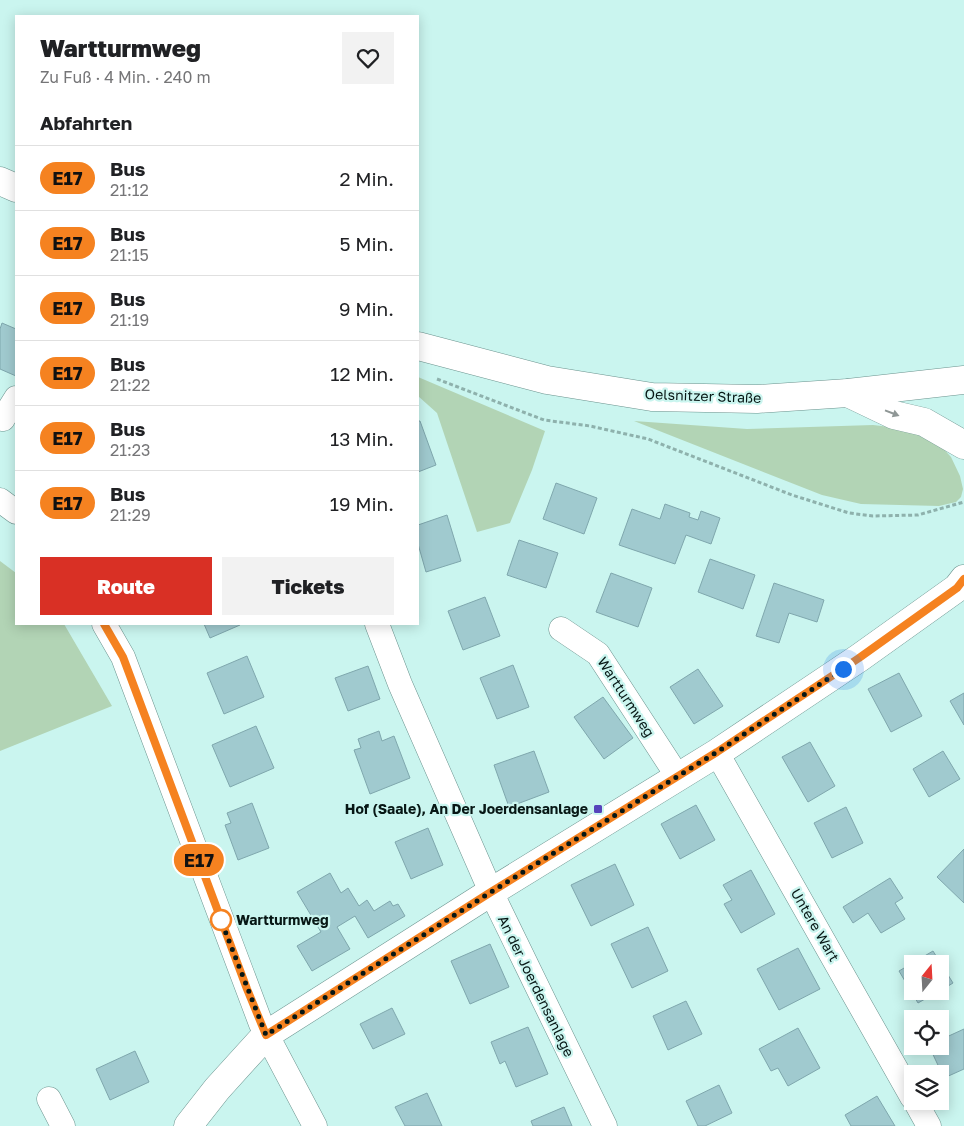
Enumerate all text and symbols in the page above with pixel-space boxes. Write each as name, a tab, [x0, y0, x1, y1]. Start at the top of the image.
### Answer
button: heart	[342, 32, 394, 84]
text: Wartturmweg	[40, 33, 201, 62]
text: Zu Fuß · 4 Min. · 240 m	[40, 67, 211, 87]
text: Abfahrten	[40, 111, 132, 134]
text: Bus	[110, 157, 145, 180]
text: E17	[52, 167, 83, 189]
text: 2 Min.	[339, 167, 394, 190]
text: 21:12	[110, 180, 149, 200]
text: Bus	[110, 222, 145, 245]
text: E17	[52, 232, 83, 254]
text: 5 Min.	[339, 232, 394, 255]
text: 21:15	[110, 245, 149, 265]
text: Bus	[110, 287, 145, 310]
text: E17	[52, 297, 83, 319]
text: 9 Min.	[339, 297, 394, 320]
text: 21:19	[110, 310, 149, 330]
text: Bus	[110, 352, 145, 375]
text: E17	[52, 362, 83, 384]
text: 12 Min.	[330, 362, 394, 385]
text: 21:22	[110, 375, 150, 395]
street label: Oelsnitzer Straße	[644, 385, 762, 406]
one-way arrow	[885, 410, 899, 418]
text: Bus	[110, 417, 145, 440]
text: E17	[52, 427, 83, 449]
text: 13 Min.	[330, 427, 394, 450]
text: 21:23	[110, 440, 150, 460]
text: Bus	[110, 482, 145, 505]
text: E17	[52, 492, 83, 514]
text: 19 Min.	[330, 492, 394, 515]
text: 21:29	[110, 505, 151, 525]
button: Route	[40, 557, 212, 615]
button: Tickets	[222, 557, 394, 615]
street label: Wartturmweg	[594, 654, 659, 740]
your location	[831, 657, 856, 682]
place label: Hof (Saale), An Der Joerdensanlage	[345, 800, 588, 817]
marker: Hof (Saale), An Der Joerdensanlage	[592, 803, 604, 815]
line badge: E17	[170, 844, 228, 876]
text: E17	[184, 849, 214, 871]
street label: Untere Wart	[788, 885, 843, 964]
marker: Wartturmweg	[210, 909, 232, 931]
place label: Wartturmweg	[236, 911, 329, 928]
street label: An der Joerdensanlage	[495, 912, 578, 1059]
north arrow	[904, 955, 949, 1000]
map controls	[904, 955, 949, 1110]
button: locate	[904, 1010, 949, 1055]
button: layers	[904, 1065, 949, 1110]

